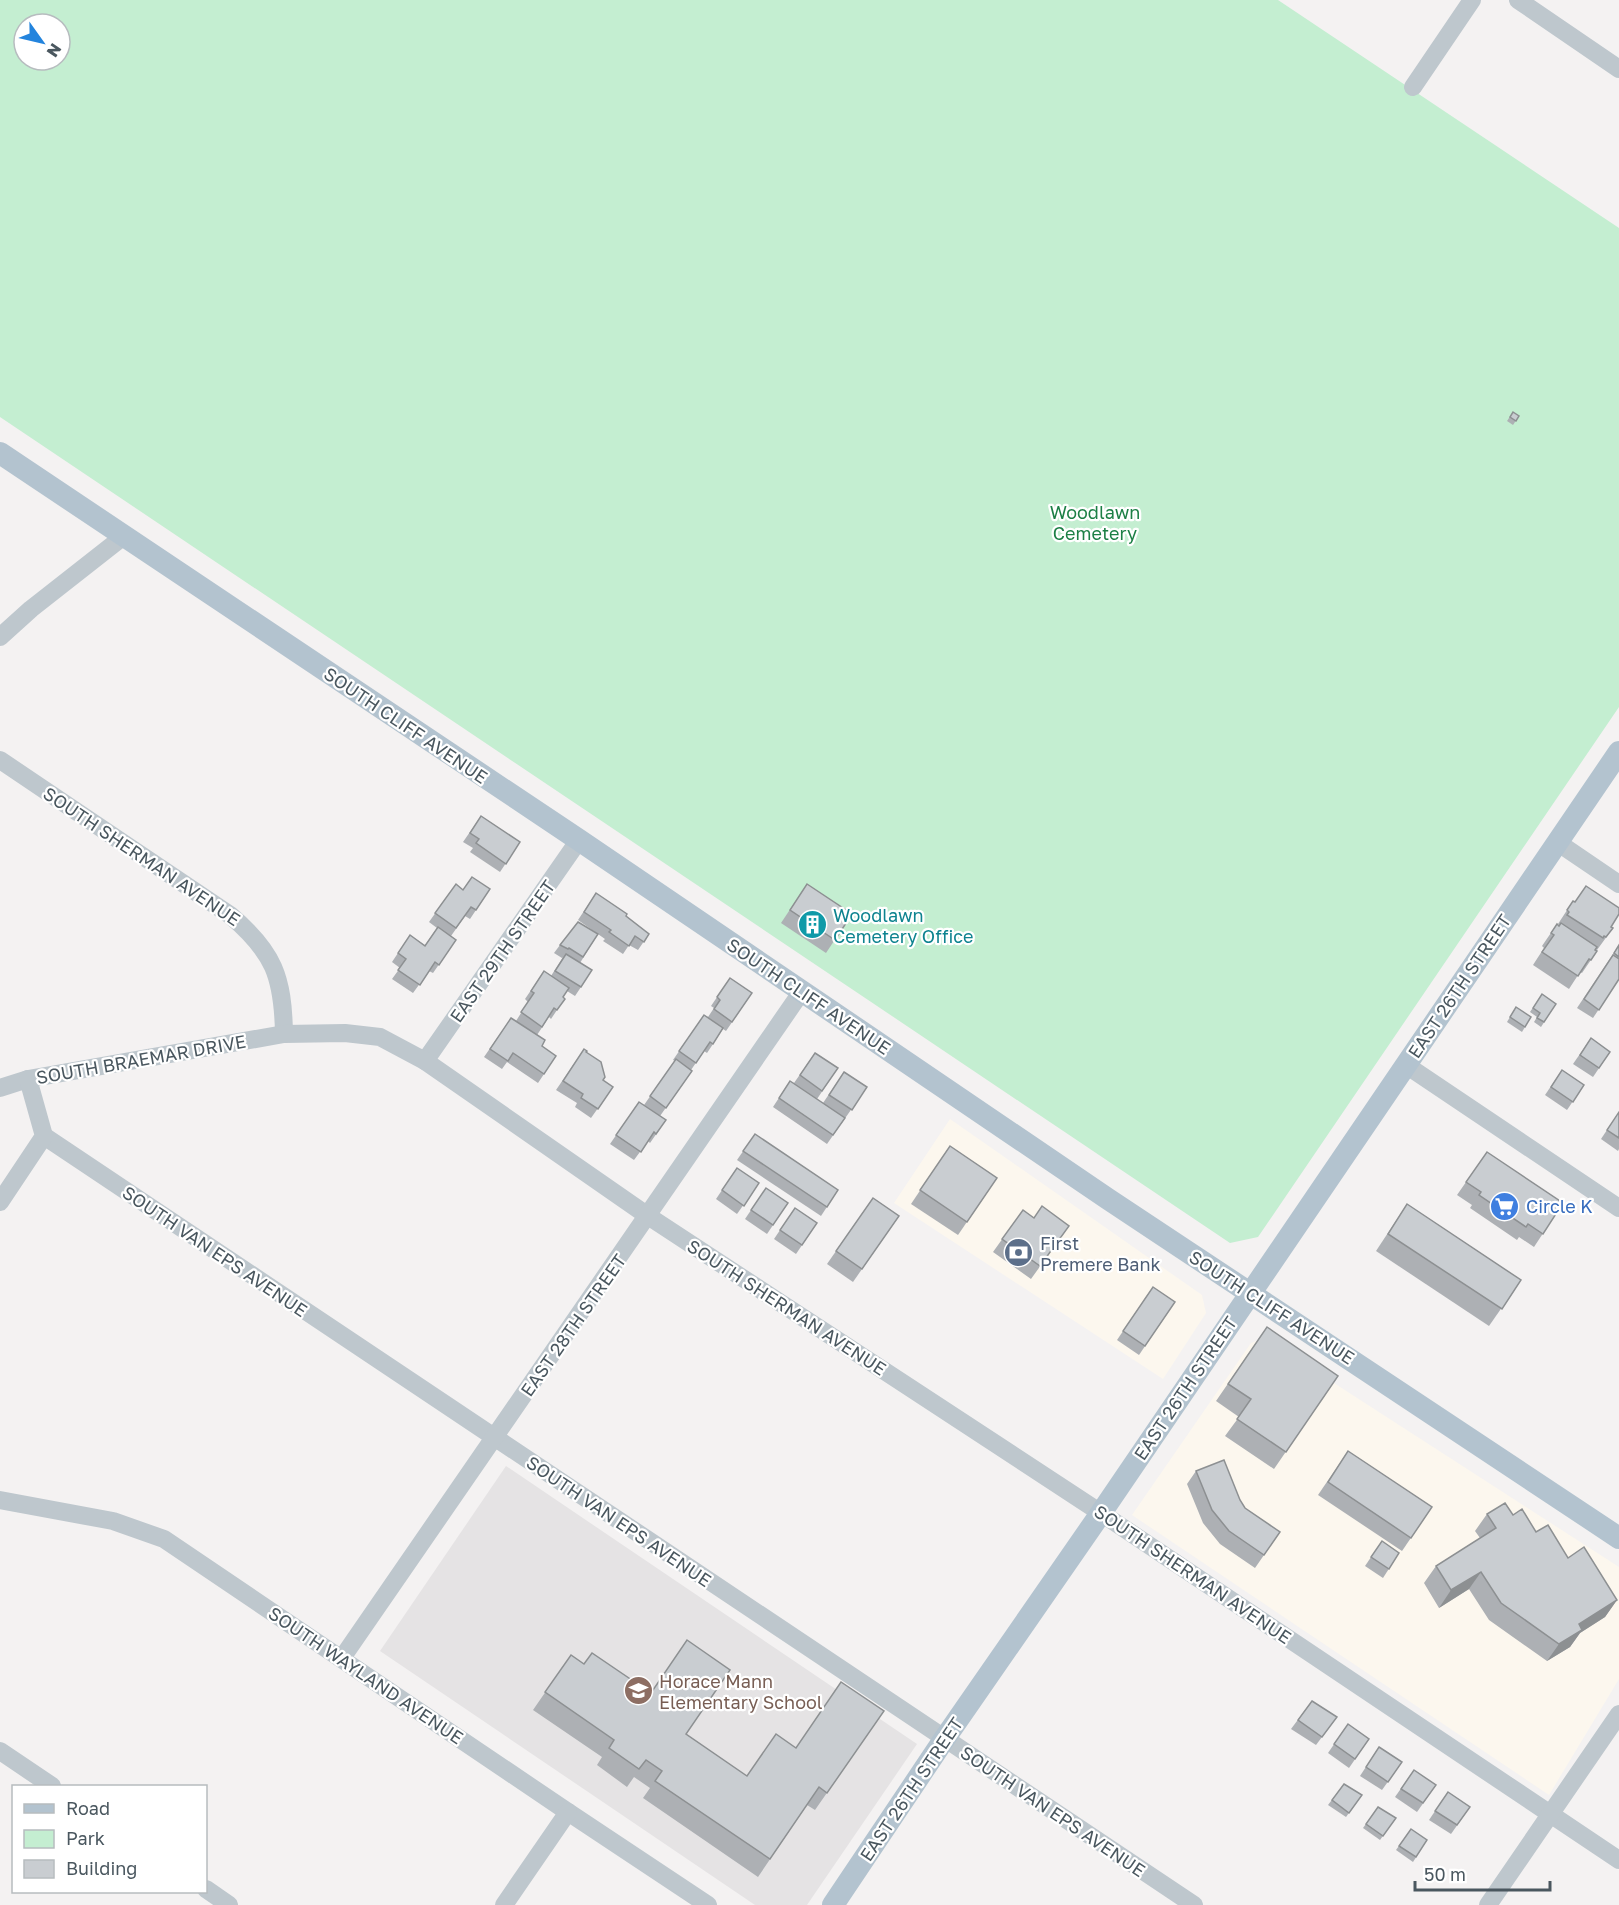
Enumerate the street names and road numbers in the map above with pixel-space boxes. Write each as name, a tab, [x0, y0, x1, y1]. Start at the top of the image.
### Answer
street label: SOUTH CLIFF AVENUE	[320, 662, 492, 788]
street label: SOUTH SHERMAN AVENUE	[39, 782, 245, 930]
street label: EAST 29TH STREET	[445, 876, 559, 1026]
street label: EAST 26TH STREET	[1403, 910, 1515, 1062]
street label: SOUTH CLIFF AVENUE	[723, 933, 895, 1059]
street label: SOUTH BRAEMAR DRIVE	[34, 1030, 248, 1088]
street label: SOUTH VAN EPS AVENUE	[118, 1181, 312, 1321]
street label: SOUTH SHERMAN AVENUE	[683, 1234, 891, 1380]
street label: SOUTH CLIFF AVENUE	[1185, 1245, 1359, 1369]
street label: EAST 28TH STREET	[516, 1250, 630, 1400]
street label: EAST 26TH STREET	[1129, 1312, 1241, 1464]
street label: SOUTH VAN EPS AVENUE	[522, 1451, 716, 1591]
street label: SOUTH SHERMAN AVENUE	[1090, 1500, 1296, 1648]
street label: SOUTH WAYLAND AVENUE	[264, 1602, 468, 1748]
street label: EAST 26TH STREET	[855, 1713, 967, 1865]
street label: SOUTH VAN EPS AVENUE	[956, 1741, 1150, 1881]

